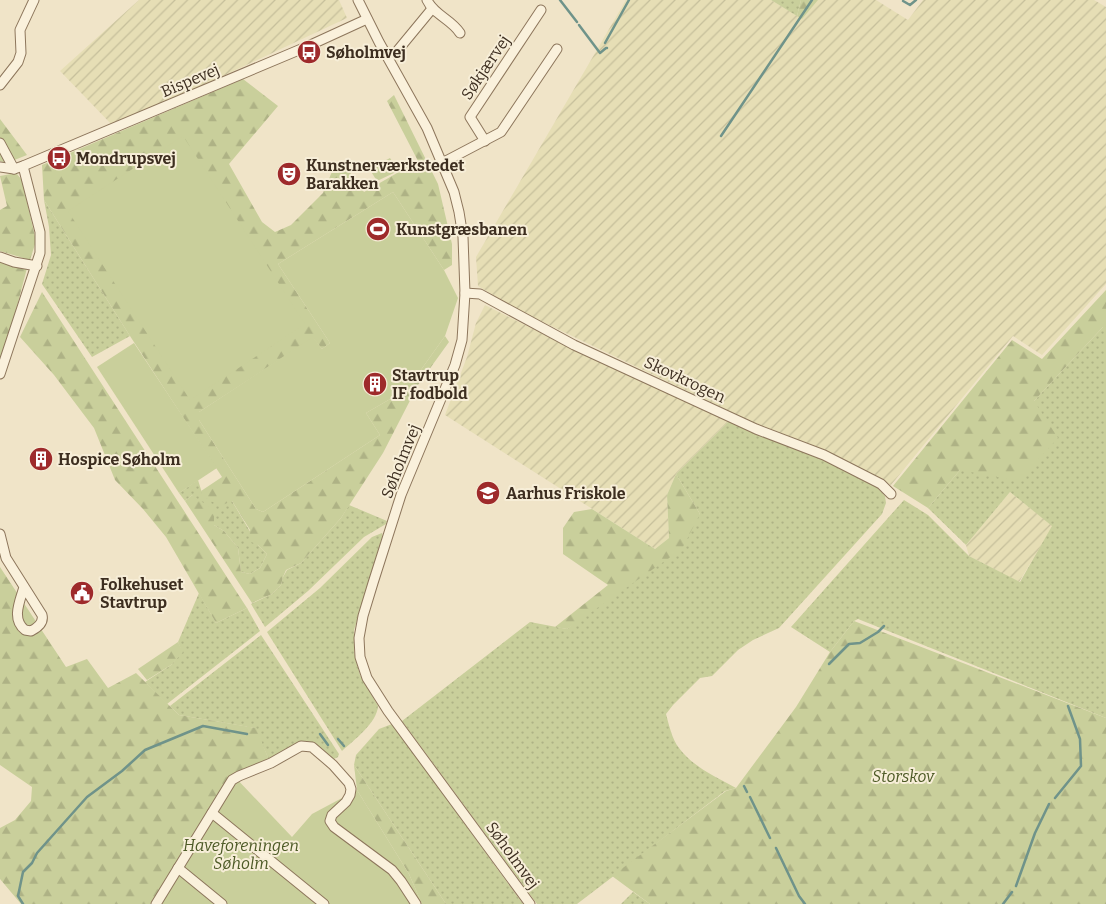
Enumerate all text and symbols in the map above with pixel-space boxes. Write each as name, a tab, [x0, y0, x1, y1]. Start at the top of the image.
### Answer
street label: Søkjærvej	[457, 31, 514, 103]
bus stop icon: Søholmvej	[296, 39, 322, 65]
place label: Søholmvej	[326, 43, 406, 62]
street label: Bispevej	[158, 60, 222, 101]
bus stop icon: Mondrupsvej	[46, 145, 72, 171]
place label: Mondrupsvej	[76, 149, 176, 168]
place label: Kunstnerværkstedet Barakken	[306, 156, 465, 193]
theatre icon: Kunstnerværkstedet Barakken	[276, 161, 302, 187]
sports icon: Kunstgræsbanen	[365, 216, 391, 242]
place label: Kunstgræsbanen	[396, 220, 528, 239]
street label: Skovkrogen	[641, 352, 729, 407]
place label: Stavtrup IF fodbold	[392, 366, 468, 403]
building icon: Stavtrup IF fodbold	[362, 371, 388, 397]
street label: Søholmvej	[377, 421, 424, 501]
building icon: Hospice Søholm	[28, 446, 54, 472]
place label: Hospice Søholm	[58, 450, 181, 469]
school or university icon: Aarhus Friskole	[475, 480, 501, 506]
place label: Aarhus Friskole	[506, 484, 626, 503]
place label: Folkehuset Stavtrup	[100, 575, 184, 612]
public building icon: Folkehuset Stavtrup	[69, 580, 95, 606]
park label: Storskov	[872, 767, 935, 786]
street label: Søholmvej	[482, 818, 543, 893]
park label: Haveforeningen Søholm	[183, 836, 299, 873]

